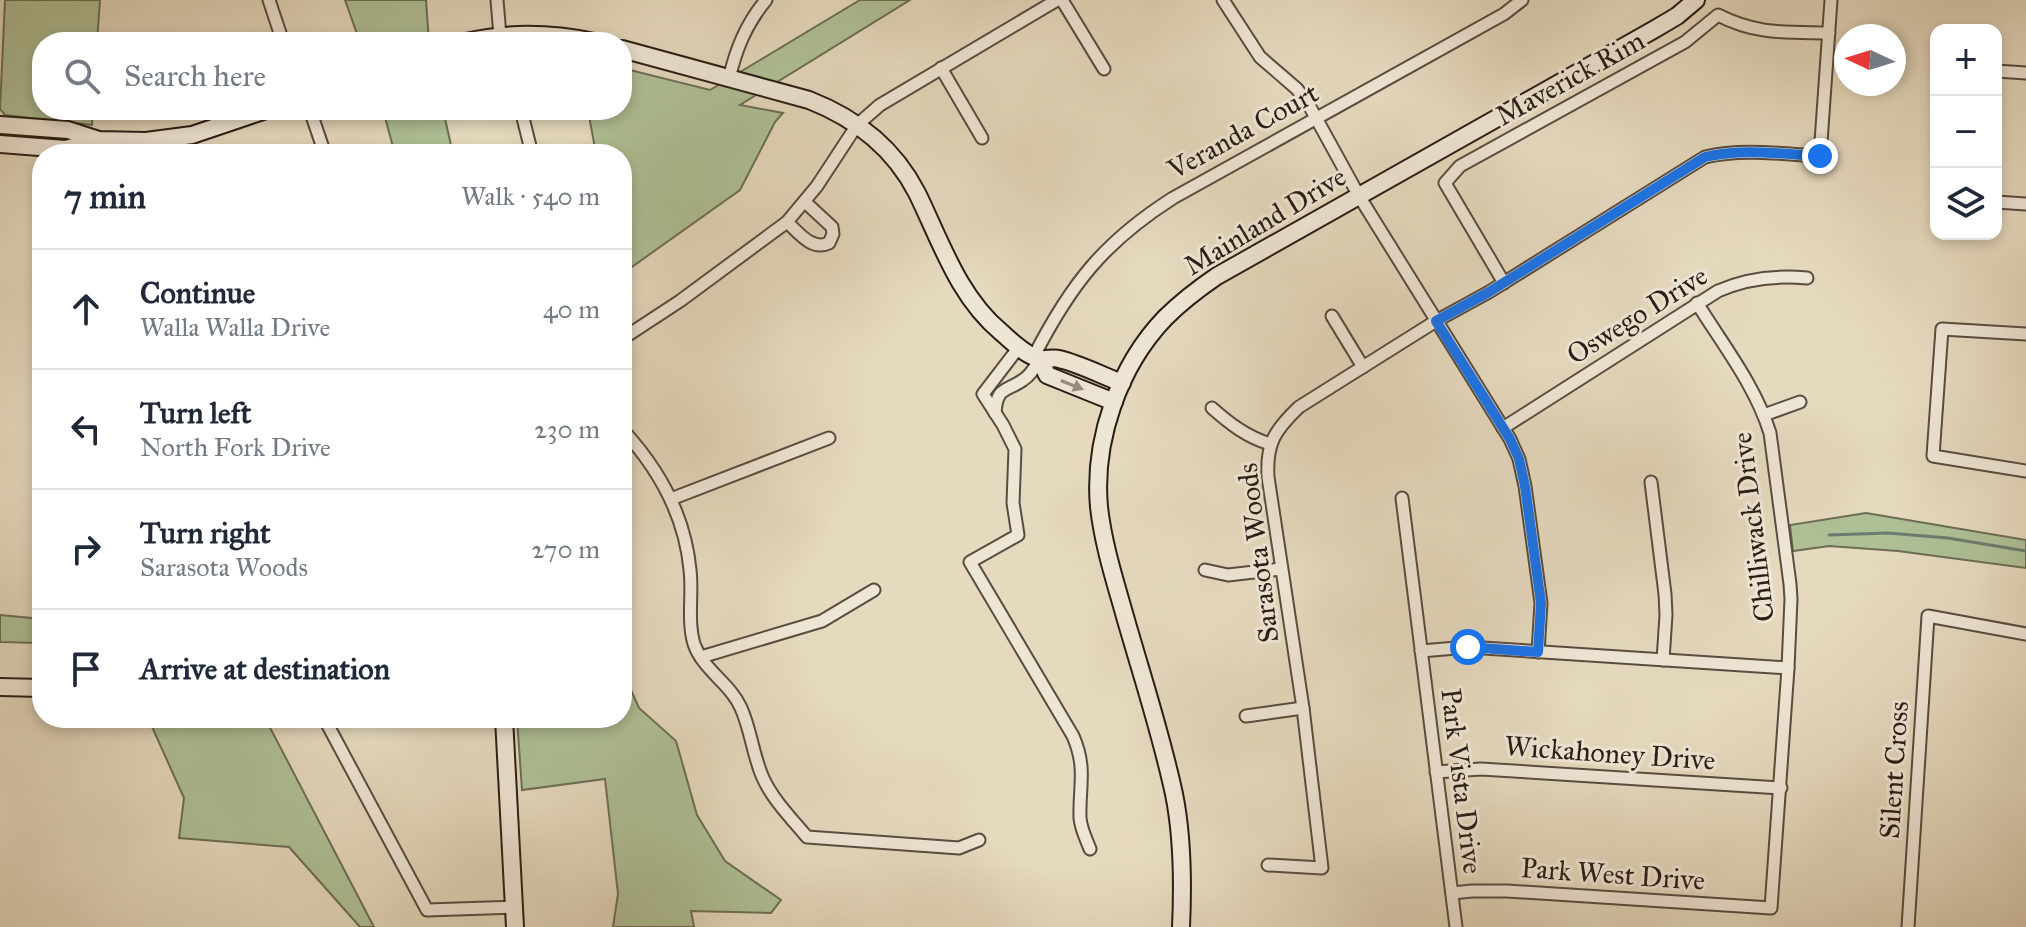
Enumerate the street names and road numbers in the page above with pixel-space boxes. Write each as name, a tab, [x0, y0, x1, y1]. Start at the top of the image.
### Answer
street label: Maverick Rim	[1489, 23, 1651, 133]
street label: Veranda Court	[1160, 75, 1325, 187]
street label: Mainland Drive	[1178, 159, 1352, 283]
street label: Oswego Drive	[1560, 258, 1714, 372]
street label: Chilliwack Drive	[1724, 430, 1782, 624]
street label: Sarasota Woods	[1230, 461, 1286, 645]
street label: Park Vista Drive	[1433, 686, 1491, 876]
street label: Silent Cross	[1872, 700, 1916, 840]
street label: Wickahoney Drive	[1503, 728, 1717, 778]
street label: Park West Drive	[1520, 850, 1706, 898]

